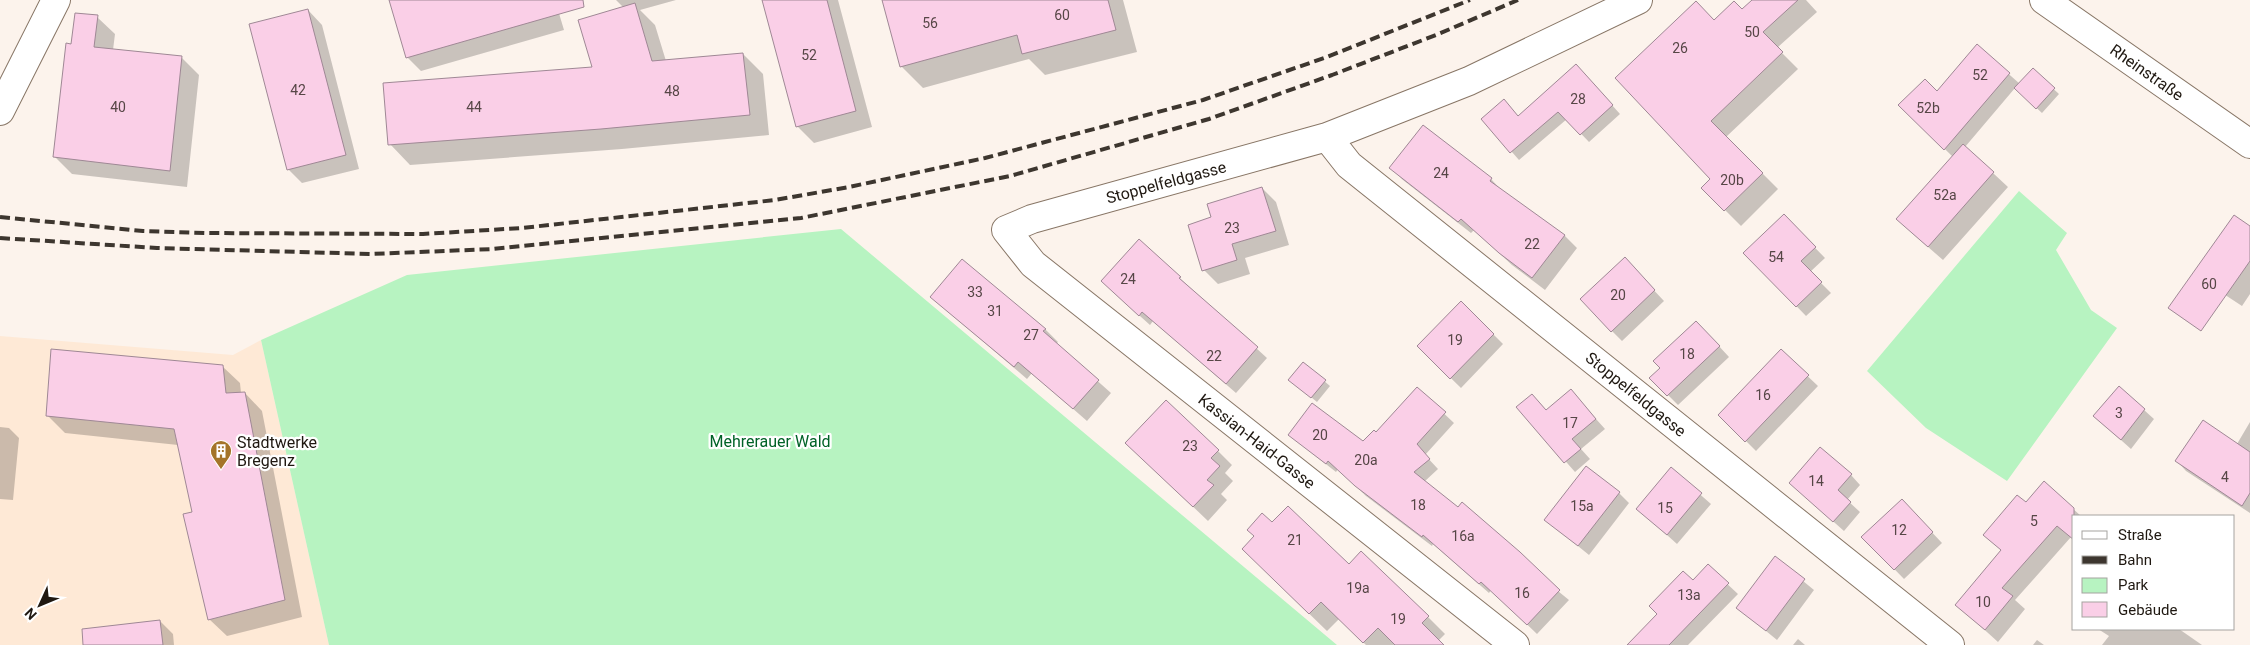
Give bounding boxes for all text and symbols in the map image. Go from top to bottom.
house number: 60 [1054,7,1070,23]
house number: 56 [922,15,938,31]
house number: 50 [1744,24,1760,40]
house number: 26 [1672,40,1688,56]
street label: Rheinstraße [2106,40,2187,105]
house number: 52 [801,47,817,63]
house number: 52 [1972,67,1988,83]
house number: 42 [290,82,306,98]
house number: 48 [664,83,680,99]
house number: 28 [1570,91,1586,107]
house number: 40 [110,99,126,115]
house number: 44 [466,99,482,115]
house number: 52b [1916,100,1940,116]
street label: Stoppelfeldgasse [1104,157,1228,208]
house number: 24 [1433,165,1449,181]
house number: 20b [1720,172,1744,188]
house number: 52a [1933,187,1957,203]
house number: 23 [1224,220,1240,236]
house number: 22 [1524,236,1540,252]
house number: 54 [1768,249,1784,265]
house number: 24 [1120,271,1136,287]
house number: 60 [2201,276,2217,292]
house number: 33 [967,284,983,300]
house number: 20 [1610,287,1626,303]
house number: 31 [987,303,1003,319]
house number: 27 [1023,327,1039,343]
house number: 19 [1447,332,1463,348]
house number: 18 [1679,346,1695,362]
house number: 22 [1206,348,1222,364]
street label: Stoppelfeldgasse [1582,348,1690,441]
house number: 16 [1755,387,1771,403]
street label: Kassian-Haid-Gasse [1194,390,1319,493]
house number: 3 [2115,405,2123,421]
house number: 17 [1562,415,1578,431]
house number: 20 [1312,427,1328,443]
park label: Mehrerauer Wald [709,432,831,451]
place label: Stadtwerke Bregenz [237,433,317,470]
house number: 23 [1182,438,1198,454]
building icon: Stadtwerke Bregenz [209,439,233,470]
house number: 20a [1354,452,1378,468]
house number: 4 [2221,469,2229,485]
house number: 14 [1808,473,1824,489]
house number: 18 [1410,497,1426,513]
house number: 15a [1570,498,1594,514]
house number: 15 [1657,500,1673,516]
house number: 5 [2030,513,2038,529]
legend [2072,515,2235,630]
house number: 12 [1891,522,1907,538]
text: Straße [2118,526,2162,544]
house number: 16a [1451,528,1475,544]
house number: 21 [1287,532,1303,548]
text: Bahn [2118,551,2152,569]
text: Park [2118,576,2149,594]
north arrow [15,580,65,630]
house number: 19a [1346,580,1370,596]
house number: 16 [1514,585,1530,601]
house number: 13a [1677,587,1701,603]
house number: 10 [1975,594,1991,610]
text: Gebäude [2118,601,2177,619]
text: N [21,605,40,623]
house number: 19 [1390,611,1406,627]

